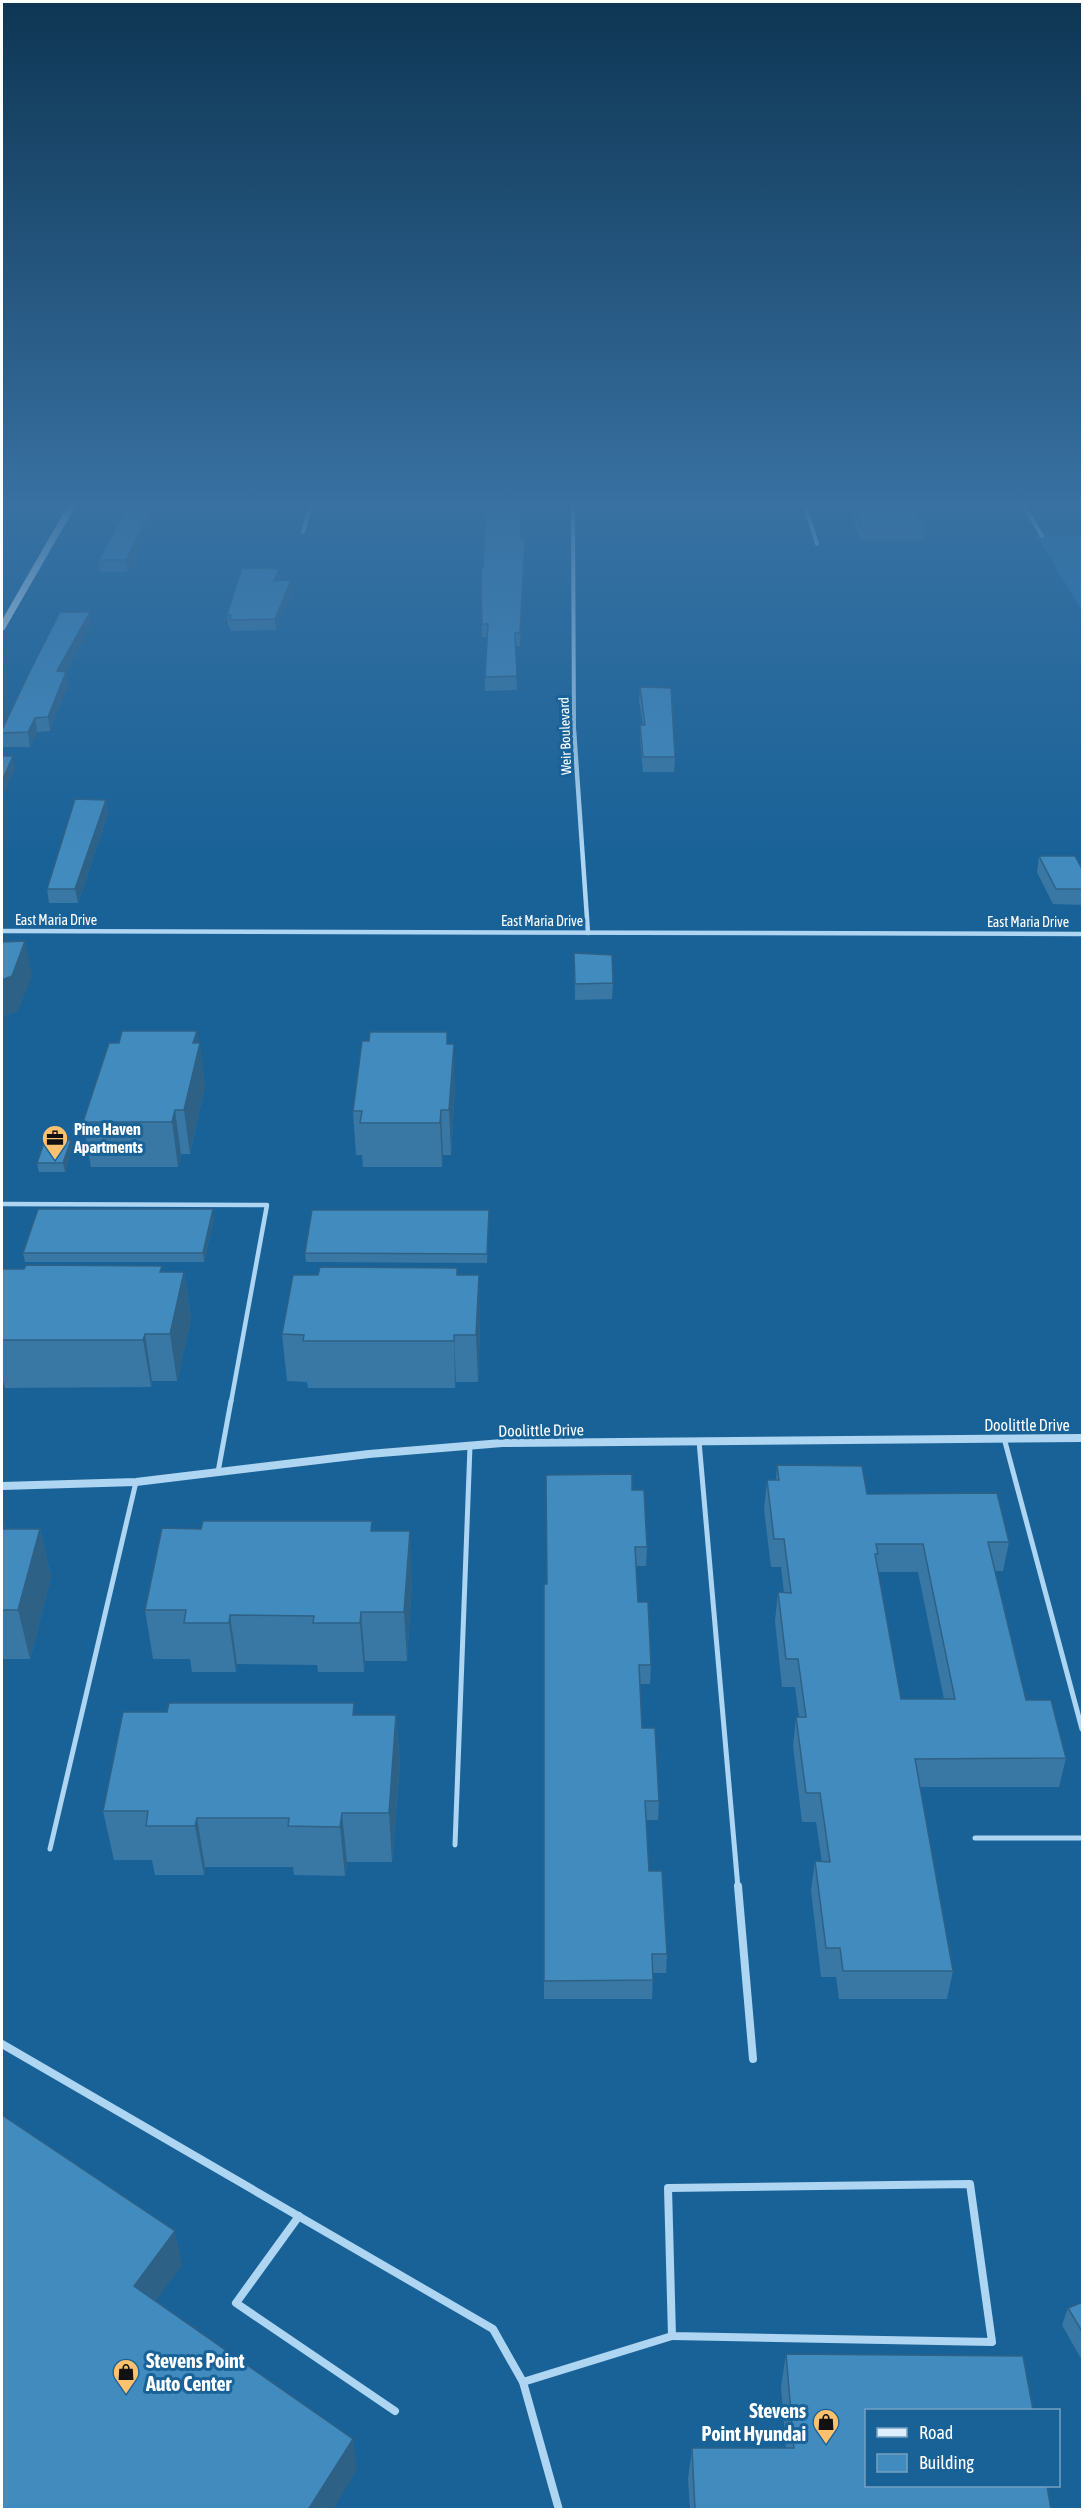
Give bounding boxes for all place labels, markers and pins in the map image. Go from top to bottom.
place label: Pine Haven Apartments [73,1120,143,1156]
office icon: Pine Haven Apartments [40,1123,70,1161]
place label: Stevens Point Auto Center [145,2349,245,2395]
shop icon: Stevens Point Auto Center [111,2357,141,2395]
place label: Stevens Point Hyundai [702,2399,806,2445]
shop icon: Stevens Point Hyundai [811,2407,841,2445]

